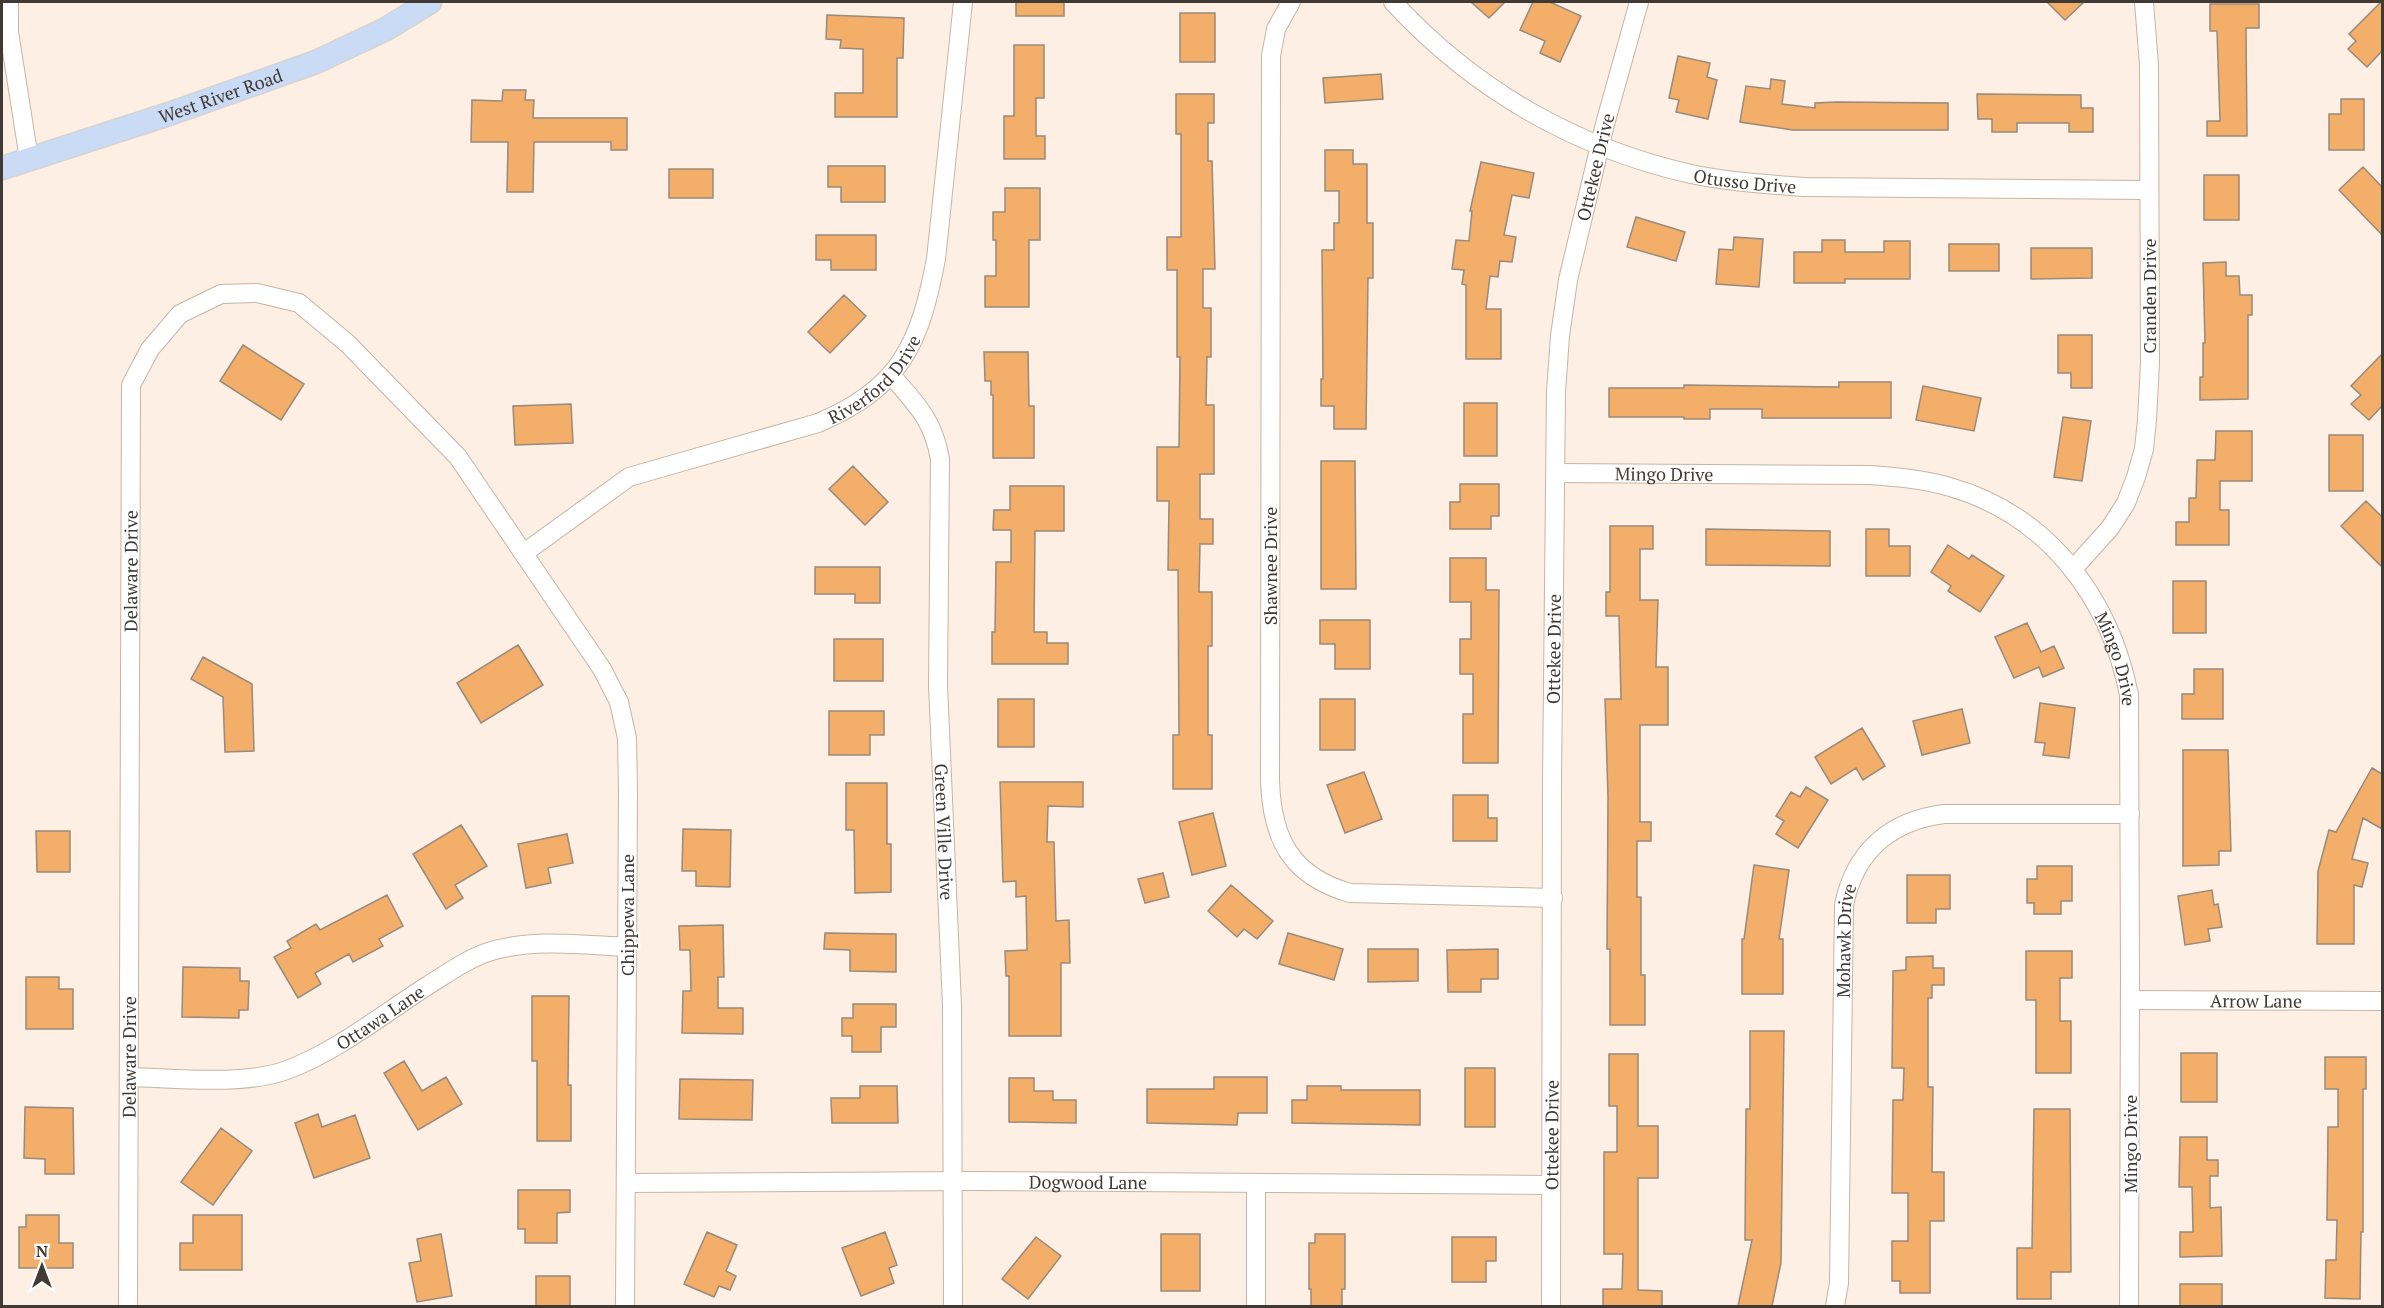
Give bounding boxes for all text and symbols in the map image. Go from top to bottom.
street label: West River Road [155,63,286,129]
street label: Ottekee Drive [1570,110,1620,223]
street label: Otusso Drive [1692,163,1797,198]
street label: Cranden Drive [2137,238,2161,354]
street label: Riverford Drive [824,331,926,429]
street label: Mingo Drive [1615,461,1713,486]
street label: Shawnee Drive [1258,507,1282,625]
street label: Delaware Drive [118,510,143,632]
street label: Ottekee Drive [1541,594,1566,704]
street label: Mingo Drive [2090,607,2141,706]
street label: Green Ville Drive [929,763,959,901]
street label: Chippewa Lane [615,854,639,976]
street label: Mohawk Drive [1831,880,1861,998]
street label: Ottawa Lane [331,979,429,1055]
street label: Arrow Lane [2210,988,2302,1013]
street label: Delaware Drive [117,996,141,1118]
street label: Ottekee Drive [1539,1080,1563,1190]
street label: Mingo Drive [2118,1095,2142,1193]
street label: Dogwood Lane [1029,1169,1147,1194]
north arrow [12,1236,72,1296]
text: N [36,1240,48,1262]

